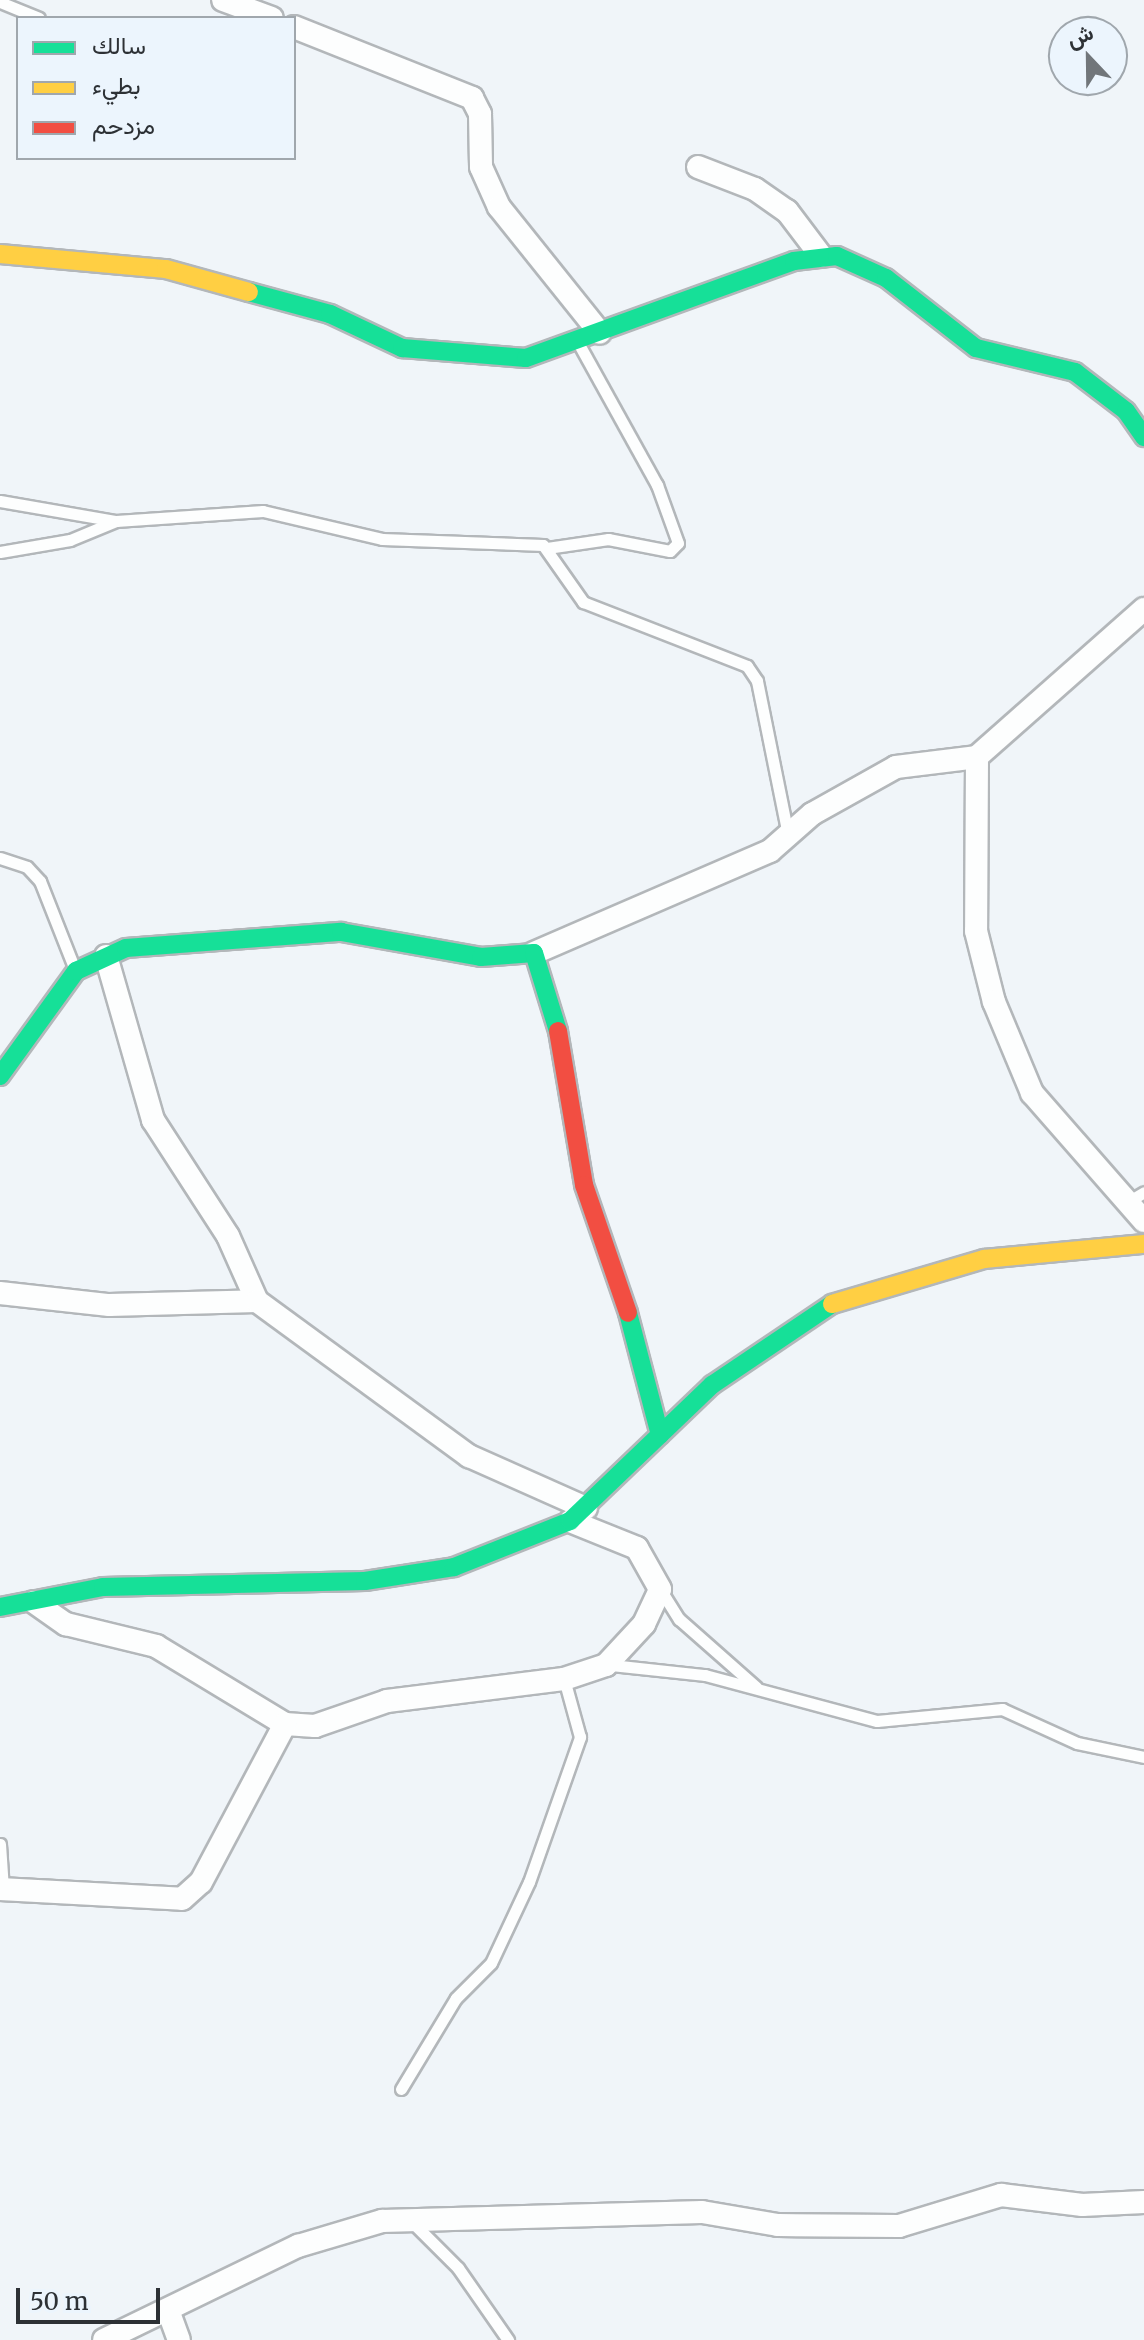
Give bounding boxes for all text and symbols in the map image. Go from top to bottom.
legend [16,16,296,160]
north arrow [1048,16,1128,96]
text: ش [1062,18,1097,54]
text: سالك [92,30,146,61]
text: بطيء [92,70,141,101]
text: مزدحم [92,110,155,141]
scale bar [20,2272,164,2322]
text: 50 m [30,2286,89,2317]

